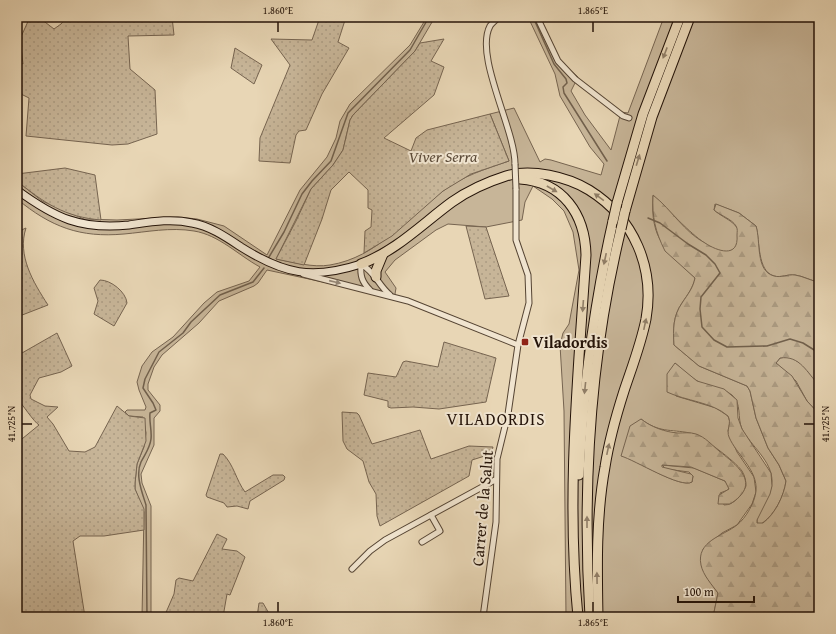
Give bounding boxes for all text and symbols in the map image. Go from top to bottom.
text: 1.860°E [263,3,293,18]
text: 1.865°E [578,3,608,18]
one-way arrow [662,48,668,60]
park label: Viver Serra [409,144,478,168]
one-way arrow [636,153,642,165]
one-way arrow [546,185,558,192]
one-way arrow [593,192,604,201]
one-way arrow [601,253,607,265]
one-way arrow [328,280,341,286]
one-way arrow [579,300,586,312]
one-way arrow [642,318,648,330]
place label: Viladordis [533,330,608,354]
marker: Viladordis [520,337,530,347]
one-way arrow [582,382,588,394]
text: 41.725°N [4,405,19,442]
text: 41.725°N [818,405,833,442]
district label: VILADORDIS [446,406,546,431]
one-way arrow [606,443,612,455]
street label: Carrer de la Salut [465,449,499,567]
one-way arrow [584,515,590,528]
one-way arrow [594,571,600,584]
scale bar [678,578,754,604]
text: 100 m [684,583,714,600]
text: 1.860°E [263,615,293,630]
text: 1.865°E [578,615,608,630]

